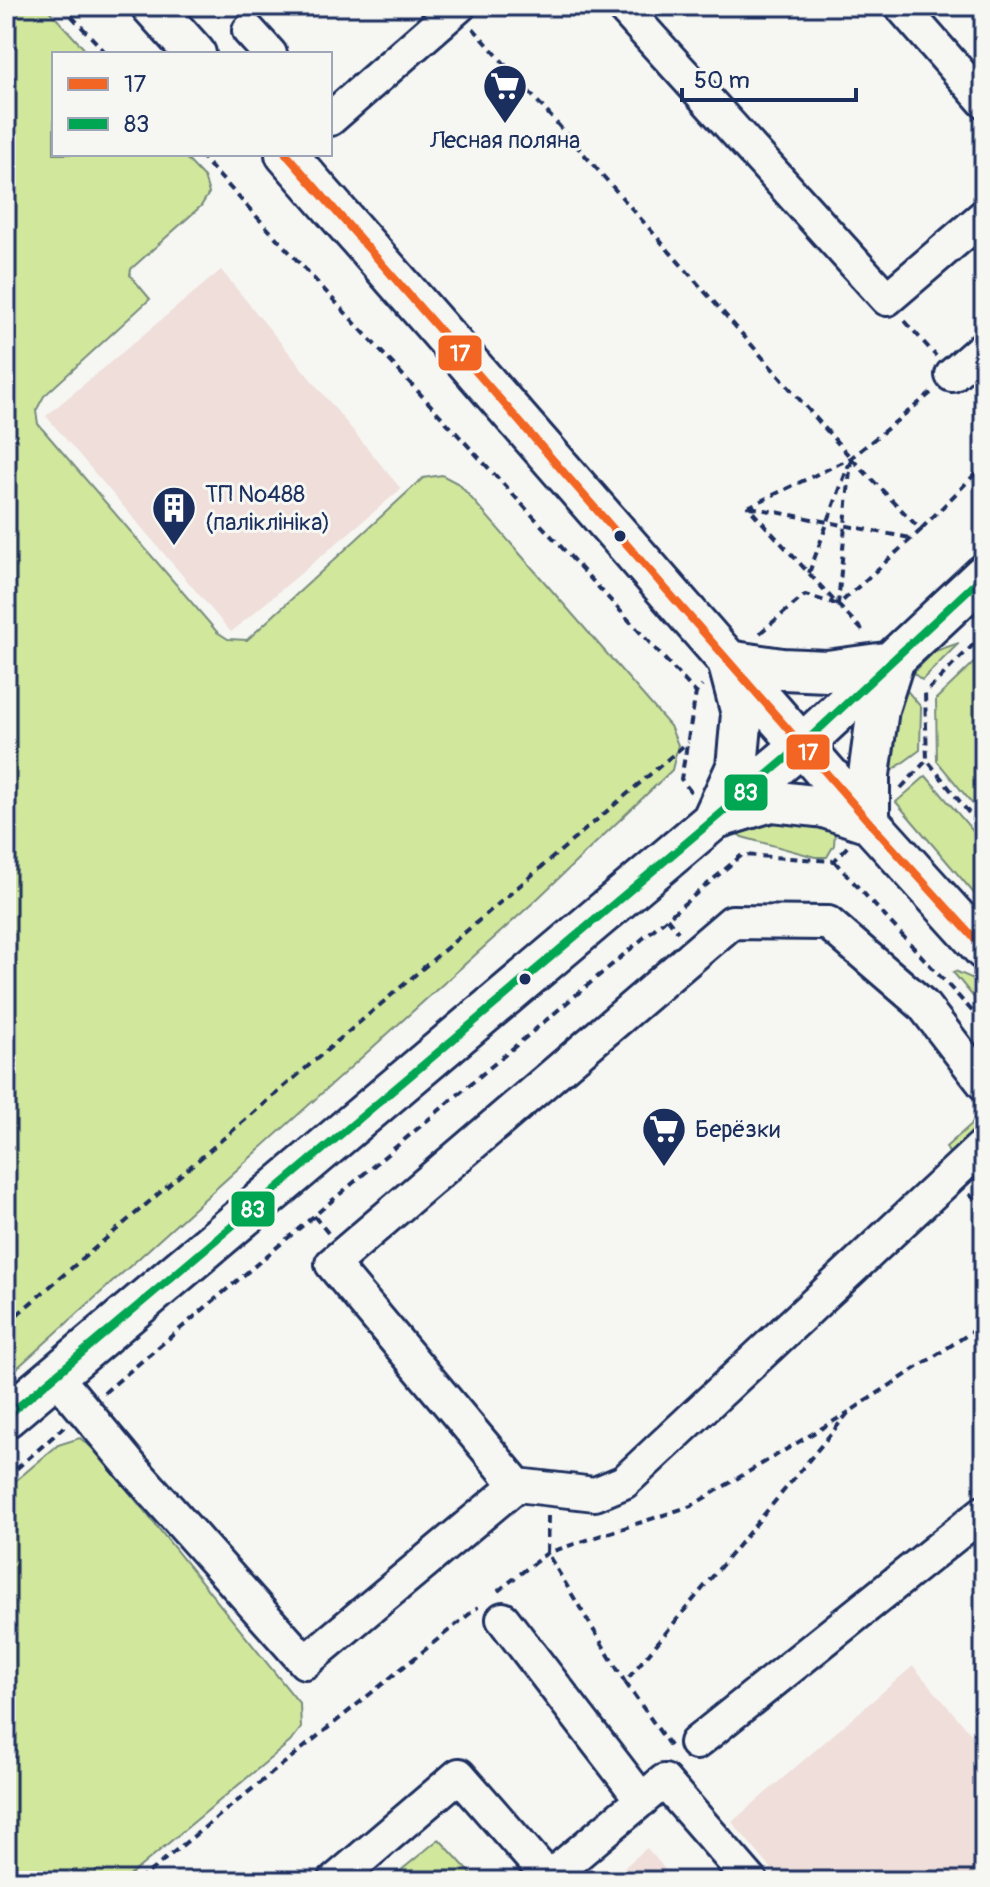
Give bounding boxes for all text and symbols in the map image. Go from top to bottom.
legend [52,52,332,156]
scale bar [682,52,856,102]
supermarket icon: Лесная поляна [481,62,529,125]
text: 50 m [694,66,750,95]
text: 17 [124,70,146,99]
text: 83 [124,110,150,139]
place label: Лесная поляна [429,126,580,155]
line badge: 17 [437,334,483,372]
text: 17 [450,340,470,368]
place label: ТП №488 (паліклініка) [205,480,330,537]
building icon: ТП №488 (паліклініка) [150,484,198,547]
unlabelled marker [612,528,628,544]
line badge: 17 [785,733,831,771]
text: 17 [798,739,818,767]
line badge: 83 [723,773,769,812]
text: 83 [734,779,758,807]
unlabelled marker [517,971,533,987]
supermarket icon: Берёзки [640,1105,688,1168]
place label: Берёзки [695,1115,780,1144]
line badge: 83 [230,1190,276,1228]
text: 83 [241,1196,265,1224]

